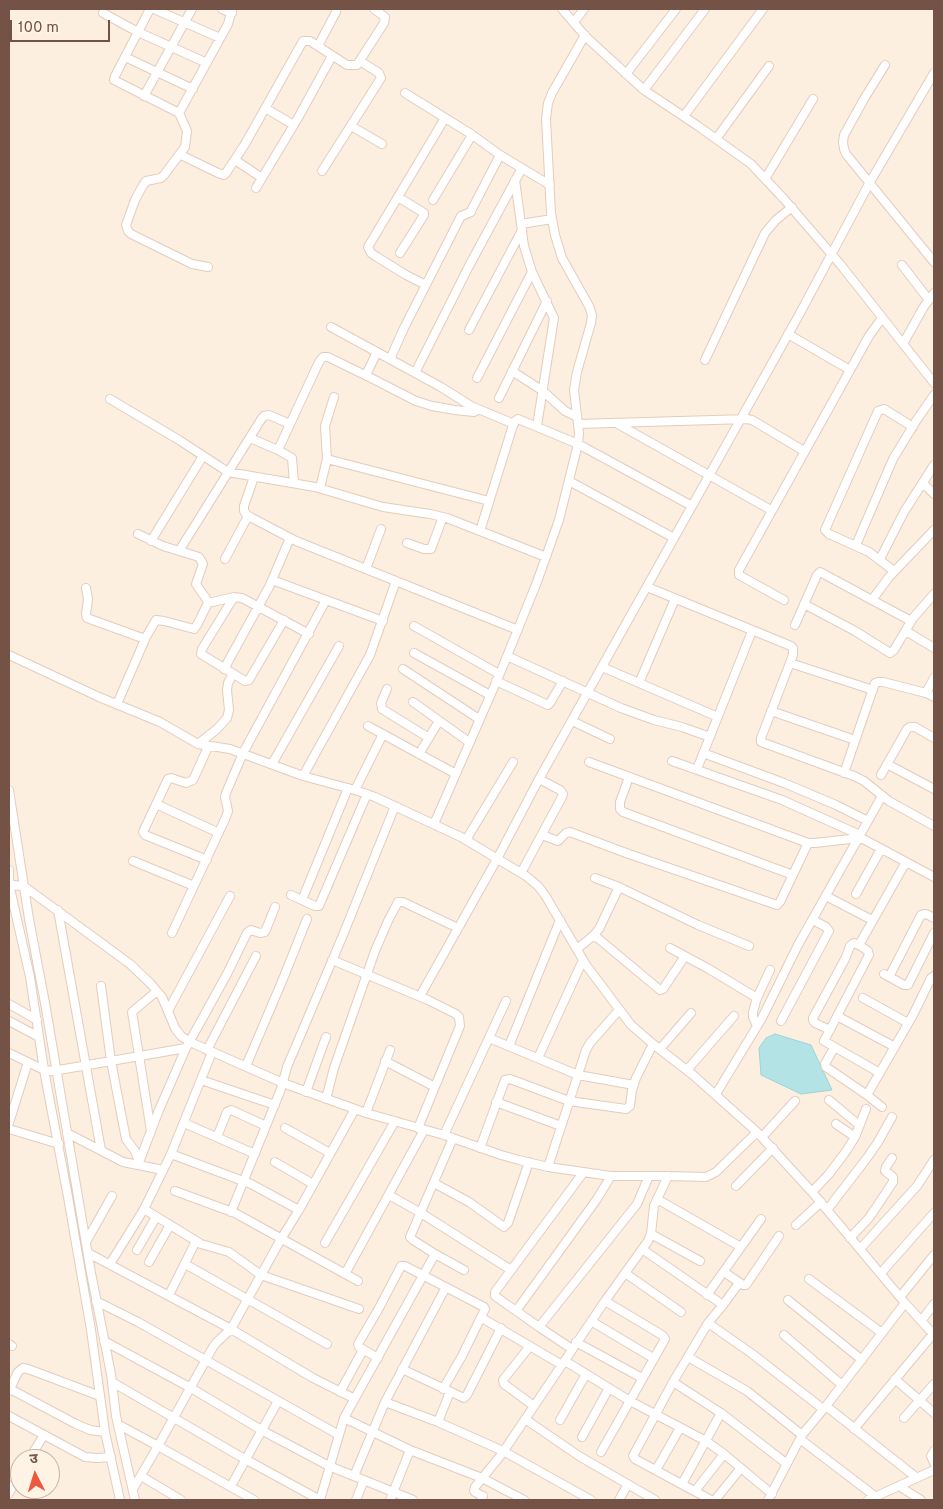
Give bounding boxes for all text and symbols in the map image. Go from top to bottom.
scale bar [12,10,112,42]
text: 100 m [18,19,59,38]
north arrow [10,1449,60,1499]
text: उ [29,1451,39,1468]

